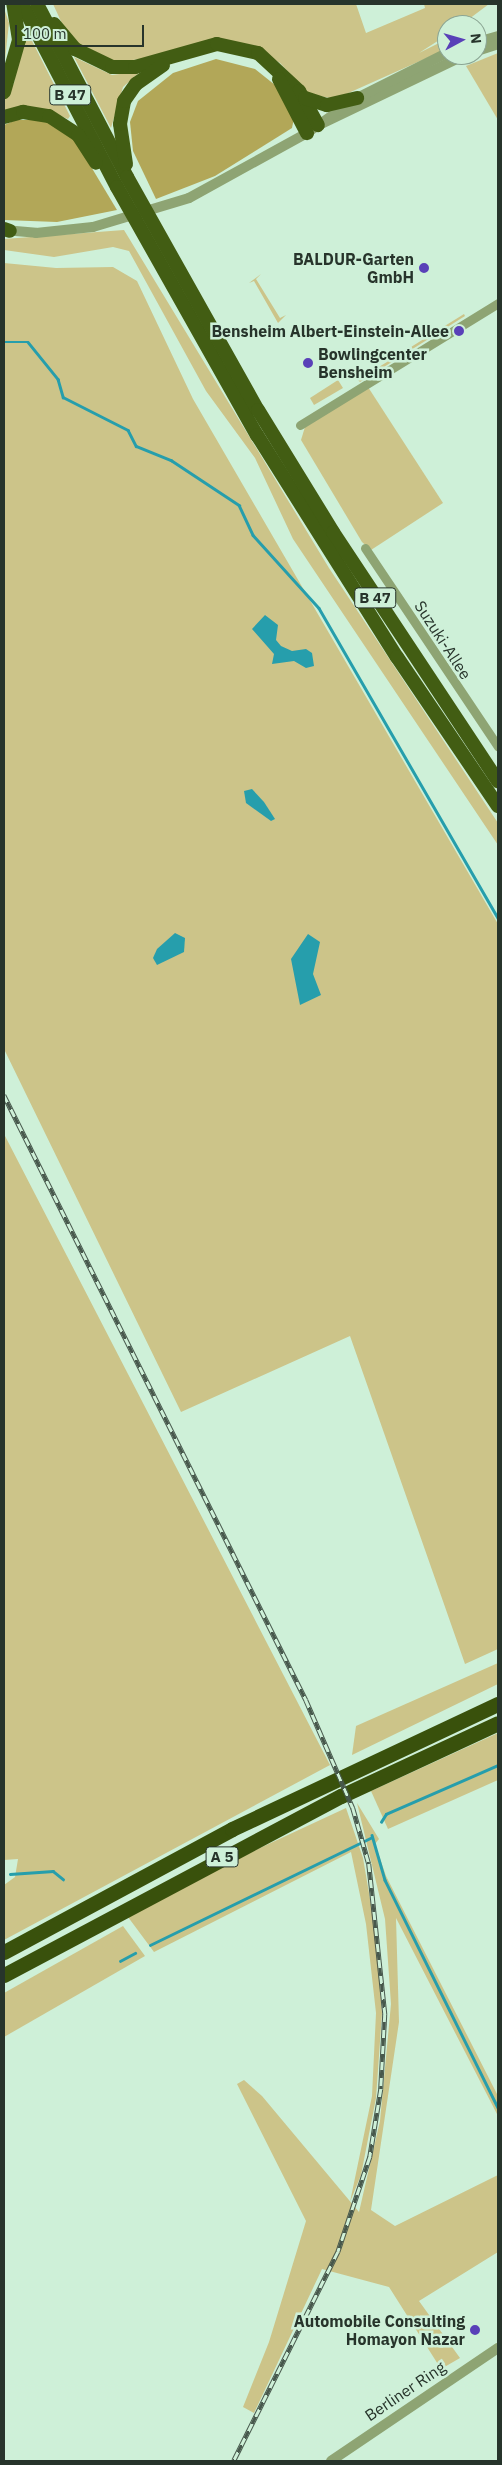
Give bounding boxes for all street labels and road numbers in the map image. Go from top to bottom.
road number: B 47 [49,82,91,108]
road number: B 47 [354,586,396,610]
street label: Suzuki-Allee [410,597,476,683]
road number: A 5 [204,1844,240,1870]
street label: Berliner Ring [361,2357,449,2425]

